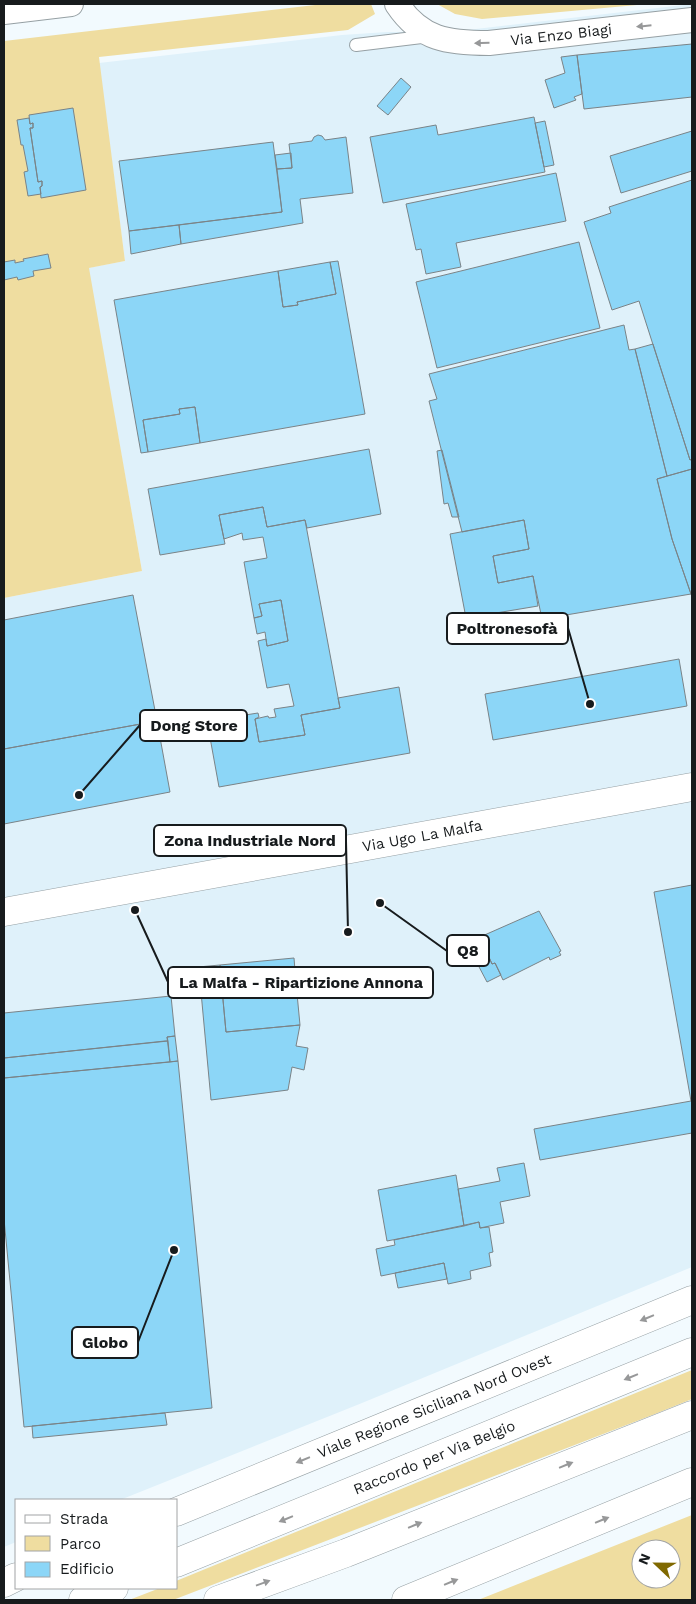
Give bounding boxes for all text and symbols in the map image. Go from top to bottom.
street label: Via Enzo Biagi [509,20,613,50]
one-way arrow [635,22,651,30]
one-way arrow [474,39,490,47]
callout: Poltronesofà [447,613,568,644]
text: Poltronesofà [456,619,558,638]
callout: Dong Store [140,710,247,741]
text: Dong Store [150,716,238,735]
street label: Via Ugo La Malfa [361,816,484,856]
callout: Zona Industriale Nord [154,825,346,856]
text: Zona Industriale Nord [164,831,336,850]
callout: Q8 [447,935,489,966]
text: Q8 [457,941,479,960]
callout: La Malfa - Ripartizione Annona [168,967,433,998]
text: La Malfa - Ripartizione Annona [179,973,424,992]
one-way arrow [639,1314,654,1322]
callout: Globo [72,1327,138,1358]
text: Globo [82,1333,128,1352]
street label: Viale Regione Siciliana Nord Ovest [315,1350,554,1462]
one-way arrow [624,1374,638,1382]
street label: Raccordo per Via Belgio [351,1416,518,1499]
one-way arrow [296,1456,310,1464]
one-way arrow [559,1461,574,1469]
legend [15,1499,178,1589]
text: Strada [60,1510,109,1528]
one-way arrow [279,1515,293,1523]
one-way arrow [594,1515,609,1523]
one-way arrow [408,1521,422,1529]
text: Parco [60,1535,101,1553]
north arrow [631,1539,681,1589]
text: N [635,1551,653,1567]
text: Edificio [60,1560,114,1578]
one-way arrow [444,1577,458,1585]
one-way arrow [256,1579,271,1586]

